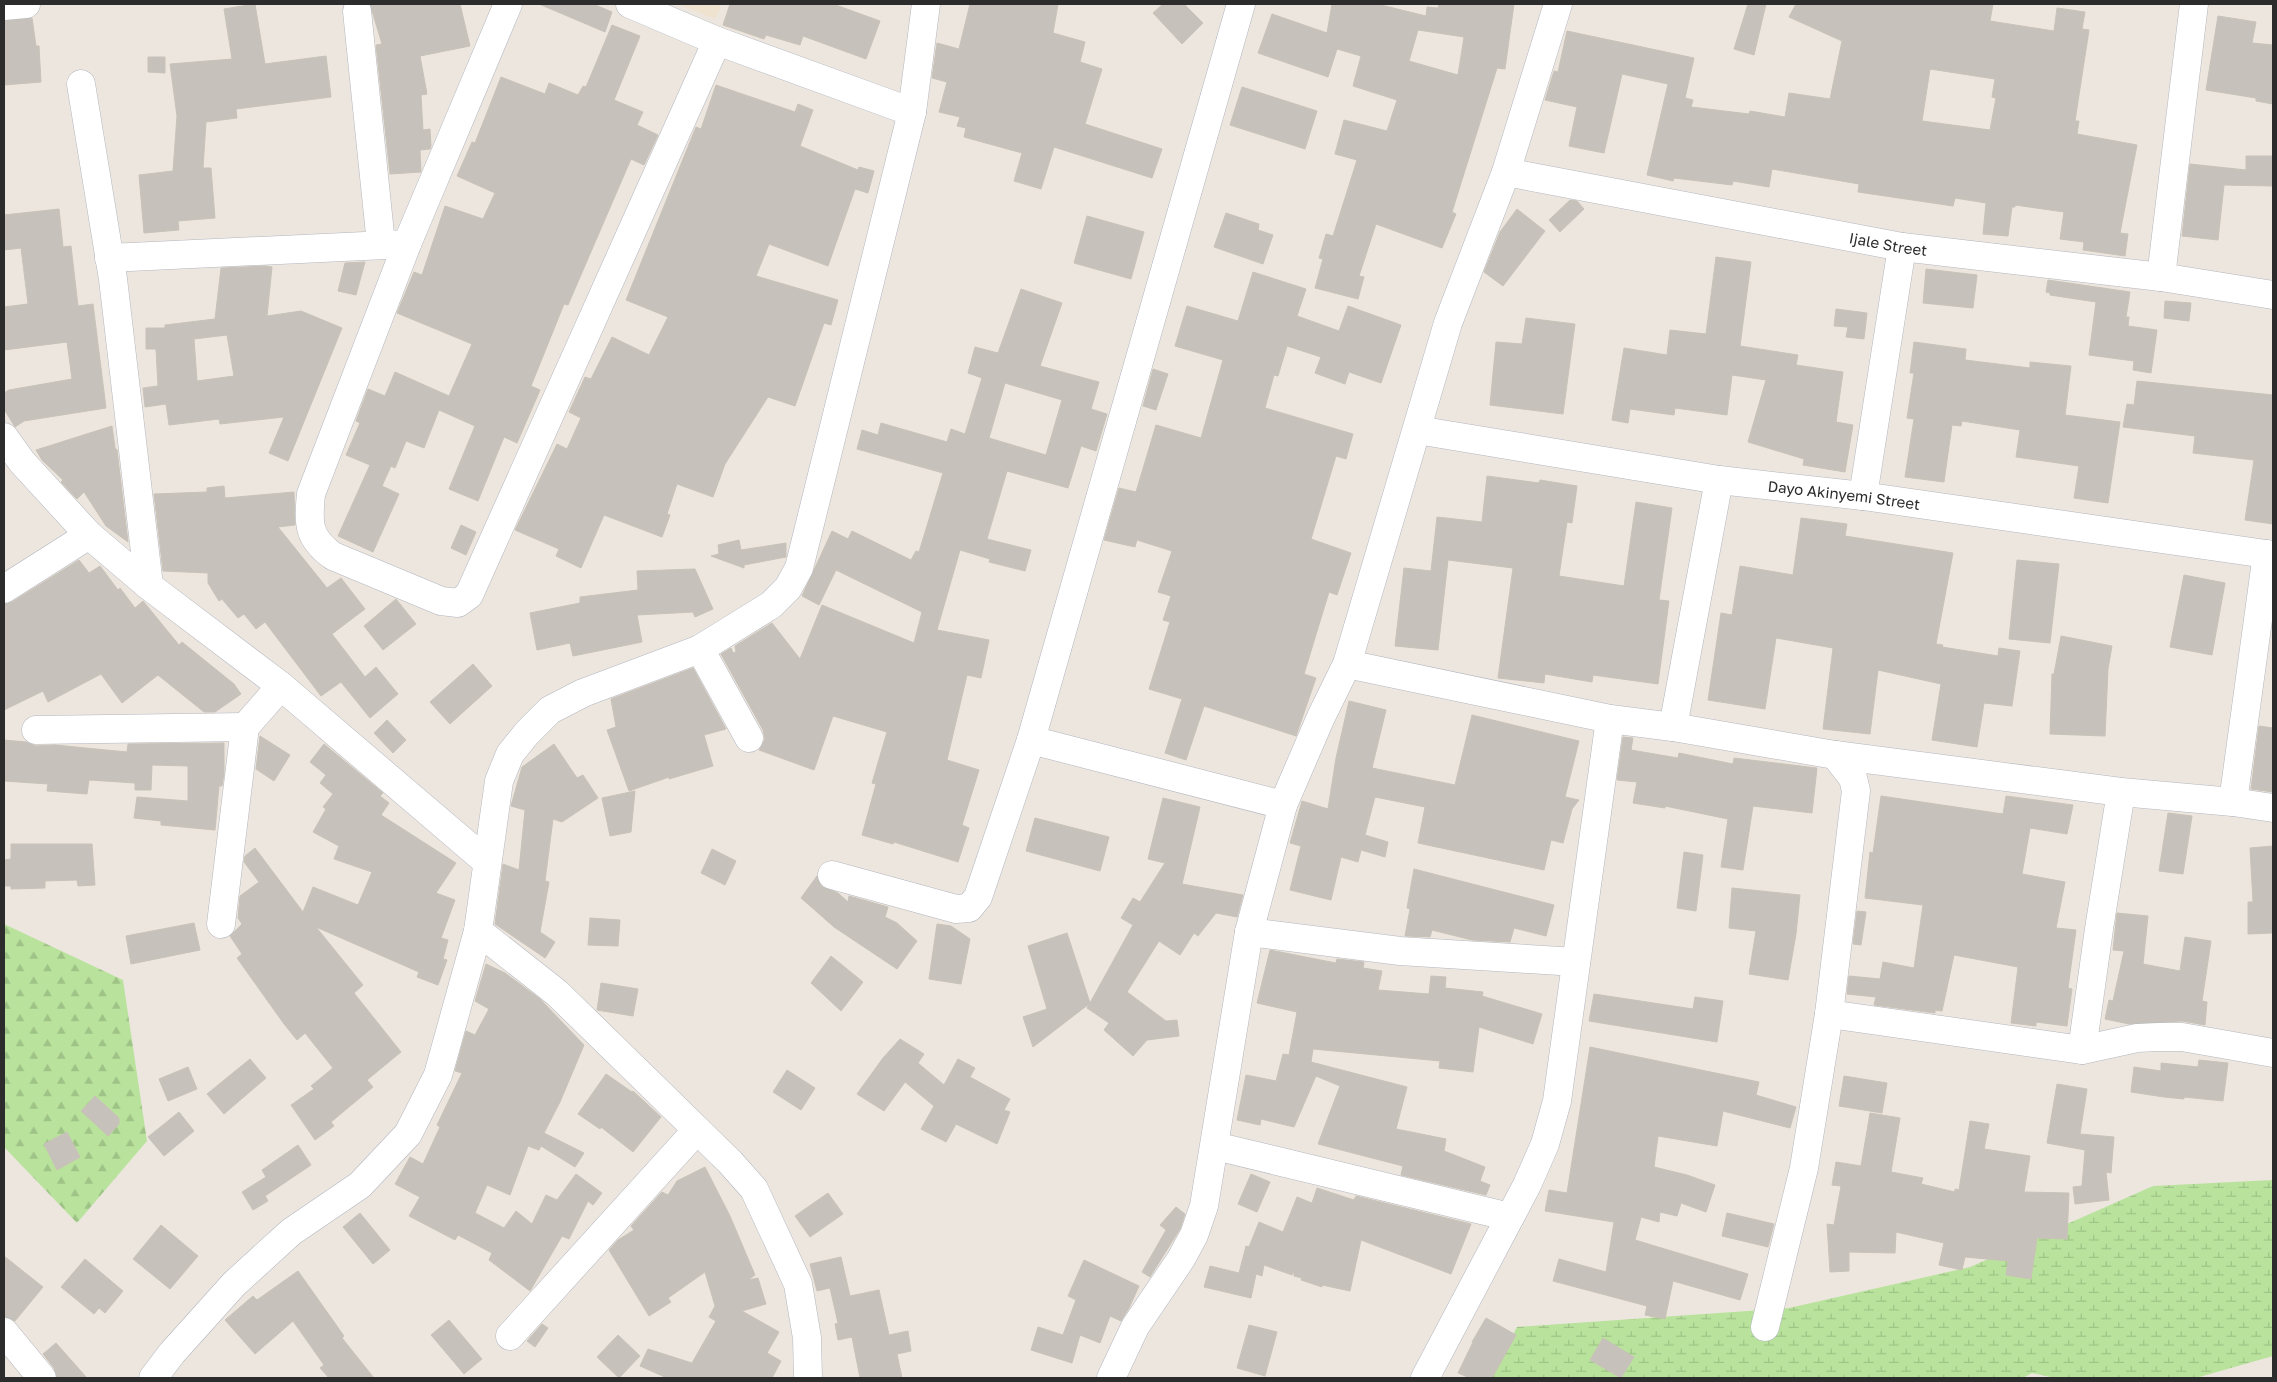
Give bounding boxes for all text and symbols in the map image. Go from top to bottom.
street label: Ijale Street [1848,228,1928,259]
street label: Dayo Akinyemi Street [1767,476,1921,513]

